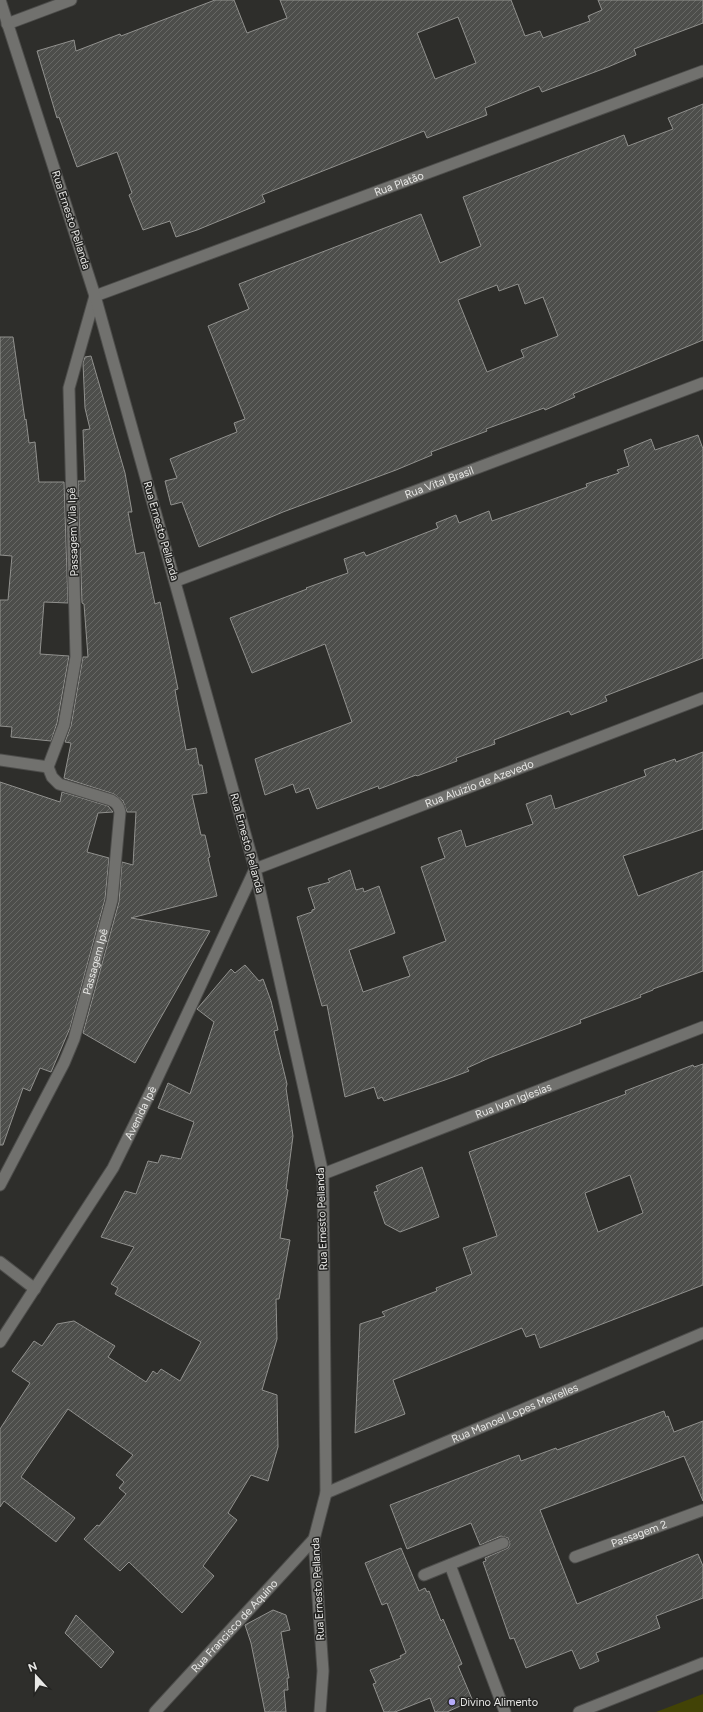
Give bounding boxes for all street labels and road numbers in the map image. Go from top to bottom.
street label: Rua Platão [372,168,425,199]
street label: Rua Ernesto Pellanda [49,169,93,271]
street label: Rua Vital Brasil [403,463,475,501]
street label: Rua Ernesto Pellanda [141,480,181,582]
street label: Passagem Vila Ipê [65,487,81,577]
street label: Rua Aluizio de Azevedo [423,757,535,810]
street label: Rua Ernesto Pellanda [227,792,267,894]
street label: Passagem Ipê [80,927,110,996]
street label: Rua Ivan Iglesias [473,1080,553,1121]
street label: Avenida Ipê [122,1084,159,1142]
street label: Rua Ernesto Pellanda [314,1167,330,1271]
street label: Rua Manoel Lopes Meirelles [450,1380,580,1445]
street label: Passagem 2 [609,1517,669,1550]
street label: Rua Ernesto Pellanda [309,1537,327,1641]
street label: Rua Francisco de Aquino [188,1577,280,1675]

